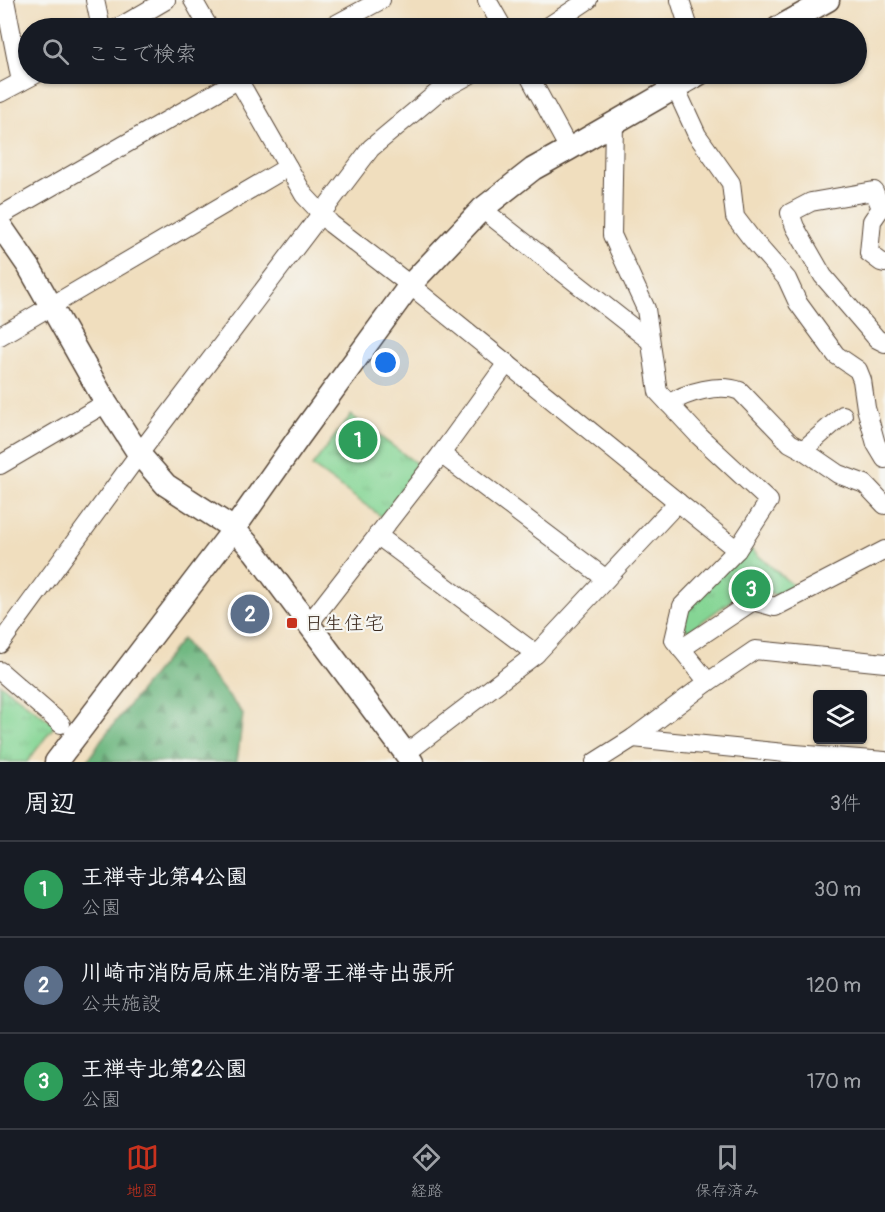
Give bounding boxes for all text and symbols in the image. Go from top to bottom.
search box [18,18,867,84]
icon: search [39,35,72,68]
text: ここで検索 [87,40,197,68]
your location [371,348,400,377]
pin: 1 [338,418,378,462]
pin: 3 [732,566,771,612]
pin: 2 [230,592,270,636]
place label: 日生住宅 [304,611,384,636]
marker: 日生住宅 [285,616,299,630]
map controls [813,690,867,744]
button: layers [813,690,867,744]
text: 周辺 [24,788,76,820]
text: 3件 [830,791,861,816]
text: 王禅寺北第4公園 [81,863,248,891]
text: 1 [40,877,47,902]
text: 30 m [814,877,861,902]
text: 公園 [81,895,121,920]
text: 川崎市消防局麻生消防署王禅寺出張所 [81,959,455,987]
text: 2 [38,973,49,998]
text: 120 m [806,973,861,998]
text: 公共施設 [81,991,161,1016]
text: 王禅寺北第2公園 [81,1055,247,1083]
text: 3 [38,1069,49,1094]
text: 170 m [807,1069,861,1094]
text: 公園 [81,1087,121,1112]
tab: 地図 [126,1141,159,1201]
tab: 経路 [410,1141,443,1201]
tab: 保存済み [695,1141,759,1201]

